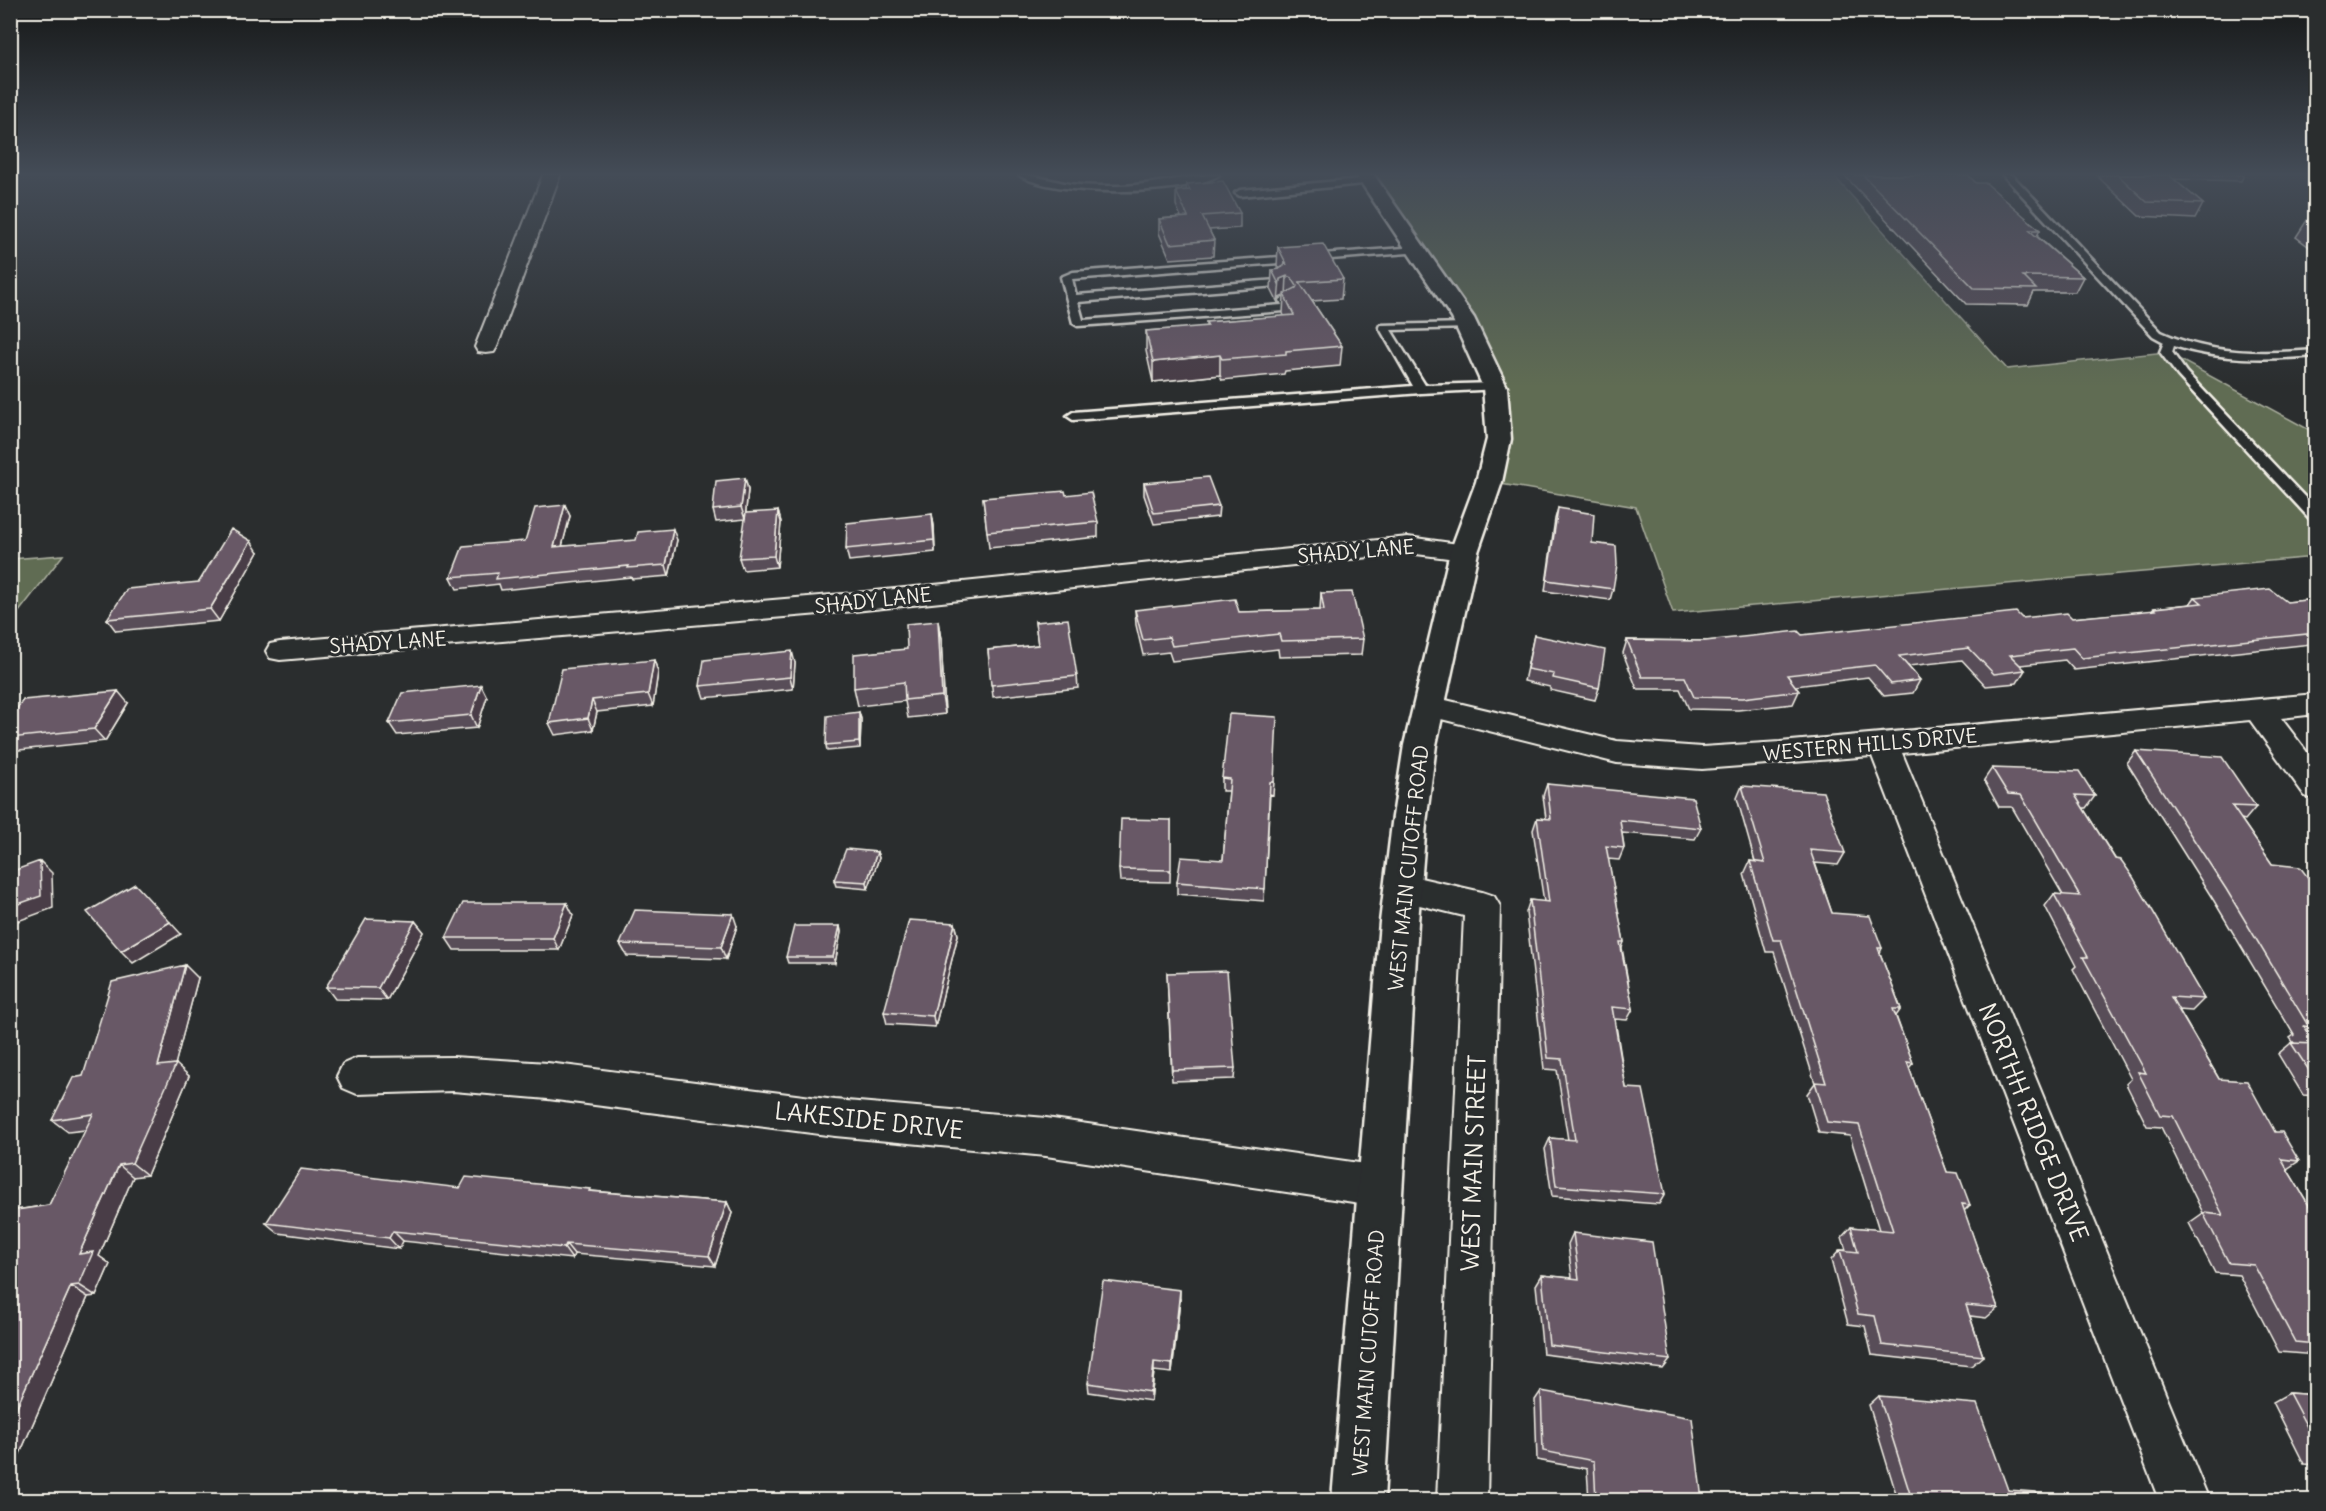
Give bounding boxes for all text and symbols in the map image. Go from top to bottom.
street label: SHADY LANE [1297,533,1415,569]
street label: SHADY LANE [813,581,933,619]
street label: SHADY LANE [329,625,447,659]
street label: WESTERN HILLS DRIVE [1762,722,1978,766]
street label: WEST MAIN CUTOFF ROAD [1383,744,1433,992]
street label: NORTHH RIDGE DRIVE [1972,998,2096,1246]
street label: WEST MAIN STREET [1454,1054,1492,1272]
street label: LAKESIDE DRIVE [773,1095,965,1145]
street label: WEST MAIN CUTOFF ROAD [1347,1229,1389,1477]

